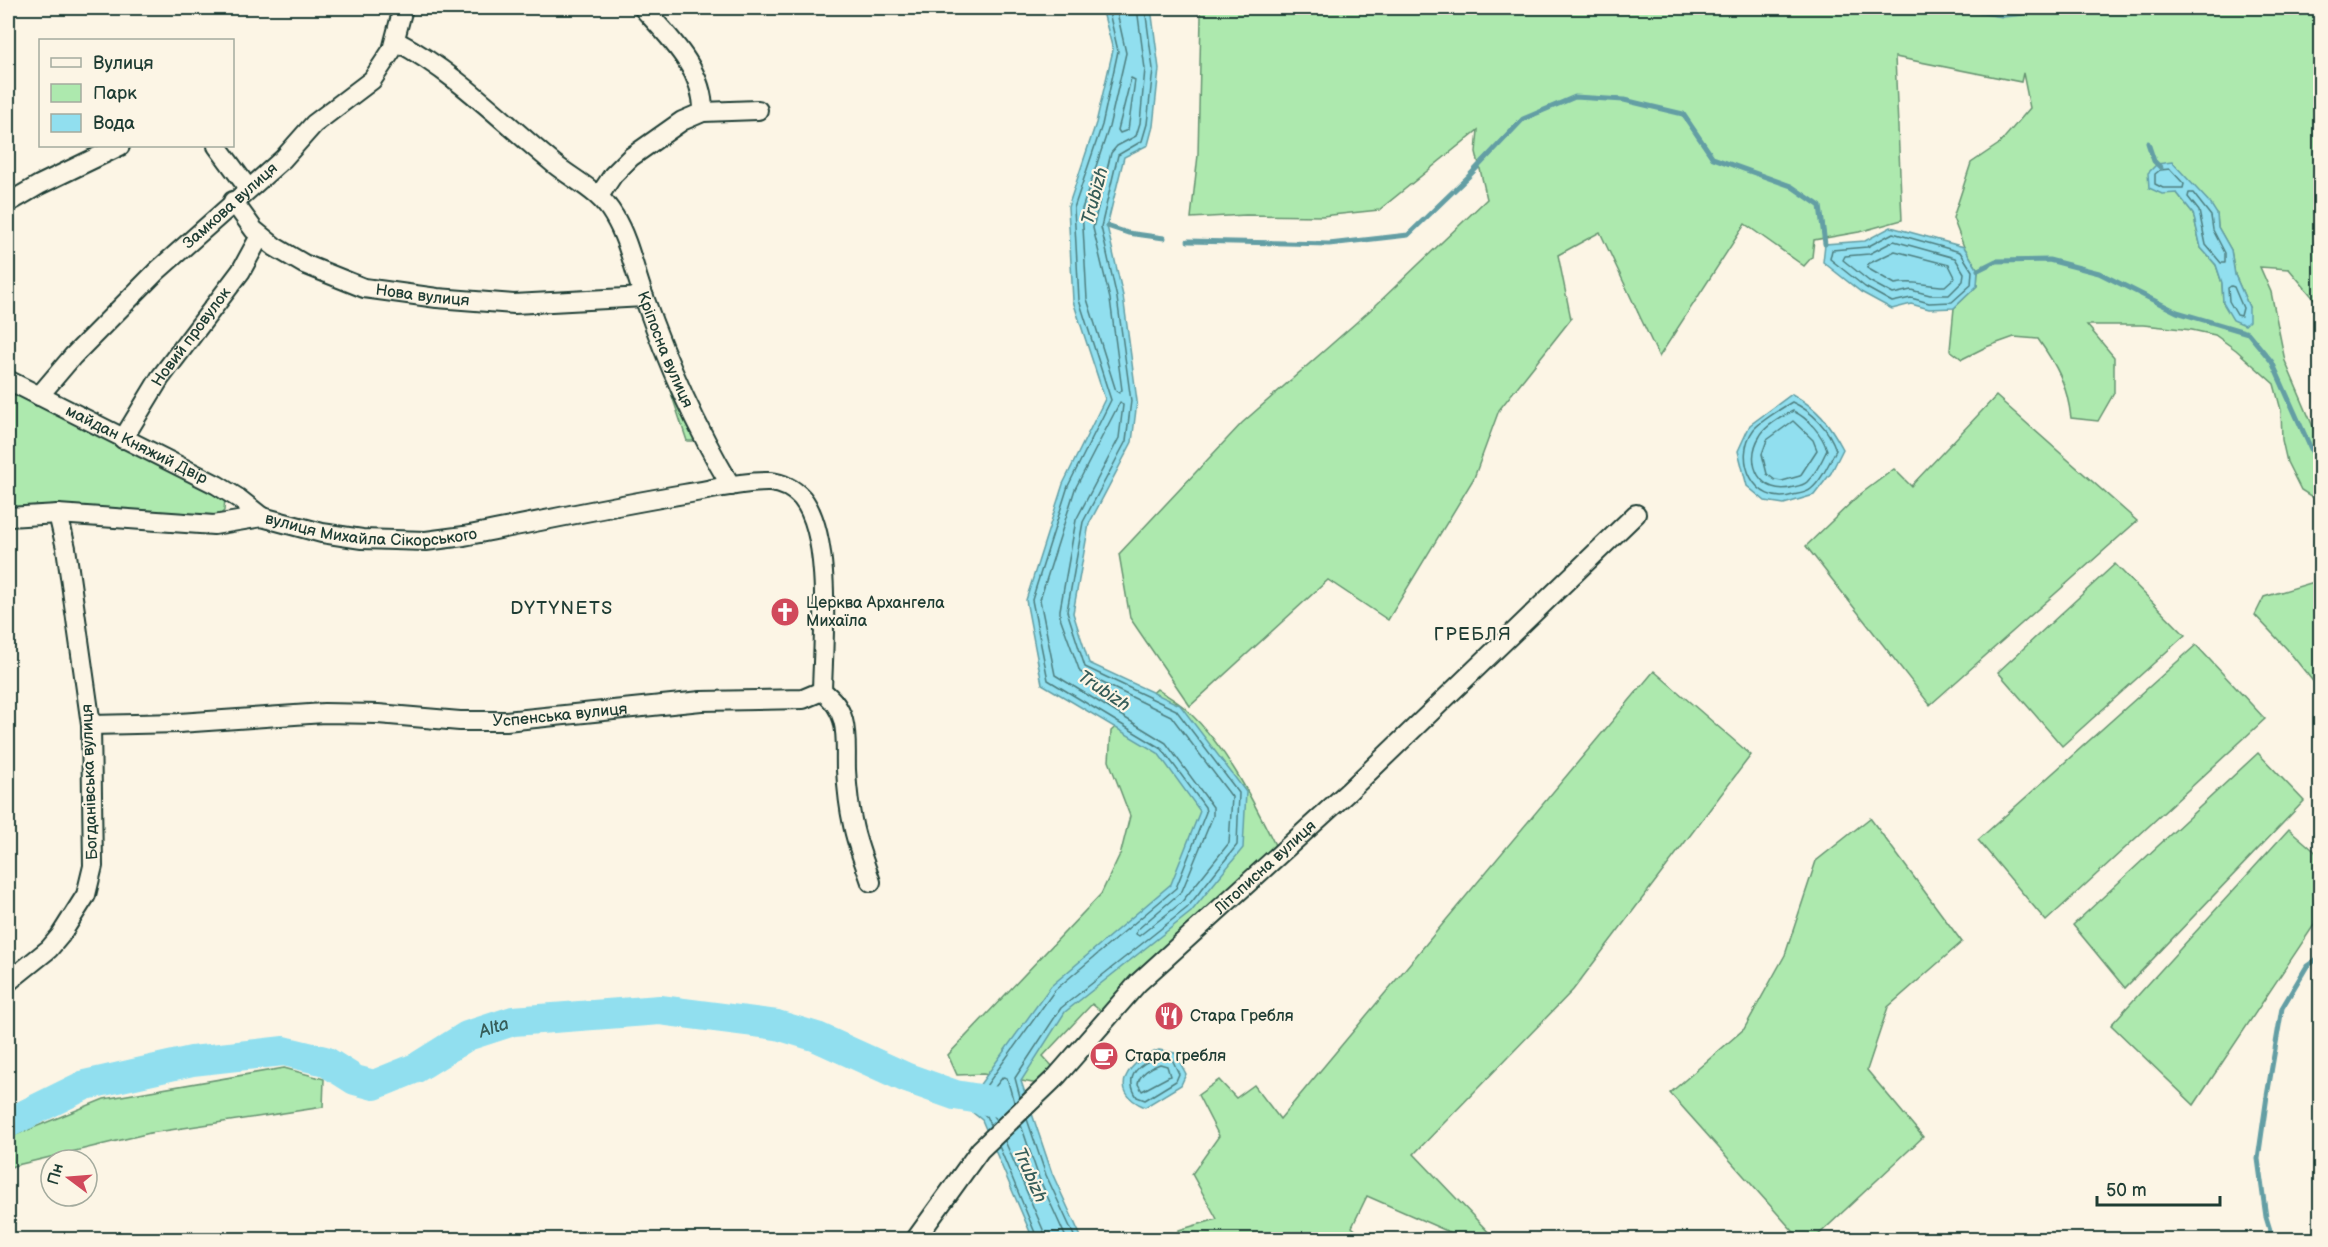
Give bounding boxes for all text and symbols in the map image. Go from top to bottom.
legend [39,39,234,147]
text: Вулиця [93,53,154,74]
text: Парк [93,83,137,104]
text: Вода [93,113,135,134]
street label: Замкова вулиця [179,159,282,253]
water label: Trubizh [1077,165,1113,227]
street label: Нова вулиця [374,280,470,310]
street label: Новий провулок [148,283,235,390]
street label: Кріпосна вулиця [633,289,698,411]
street label: майдан Княжий Двір [63,401,211,488]
street label: вулиця Михайла Сікорського [263,509,479,551]
place label: Церква Архангела Михаїла [806,594,945,631]
church icon: Церква Архангела Михаїла [769,596,801,628]
district label: DYTYNETS [510,598,614,619]
district label: ГРЕБЛЯ [1434,624,1512,645]
water label: Trubizh [1074,666,1134,716]
street label: Успенська вулиця [493,699,629,731]
street label: Богданівська вулиця [78,704,102,860]
street label: Літописна вулиця [1210,816,1320,919]
restaurant icon: Стара Гребля [1153,1000,1185,1032]
place label: Стара Гребля [1190,1007,1294,1026]
water label: Alta [475,1013,511,1042]
cafe icon: Стара гребля [1088,1040,1120,1072]
place label: Стара гребля [1125,1047,1226,1066]
water label: Trubizh [1009,1144,1052,1206]
north arrow [39,1148,99,1208]
text: Пн [44,1161,68,1187]
scale bar [2097,1169,2220,1207]
text: 50 m [2106,1180,2147,1201]

